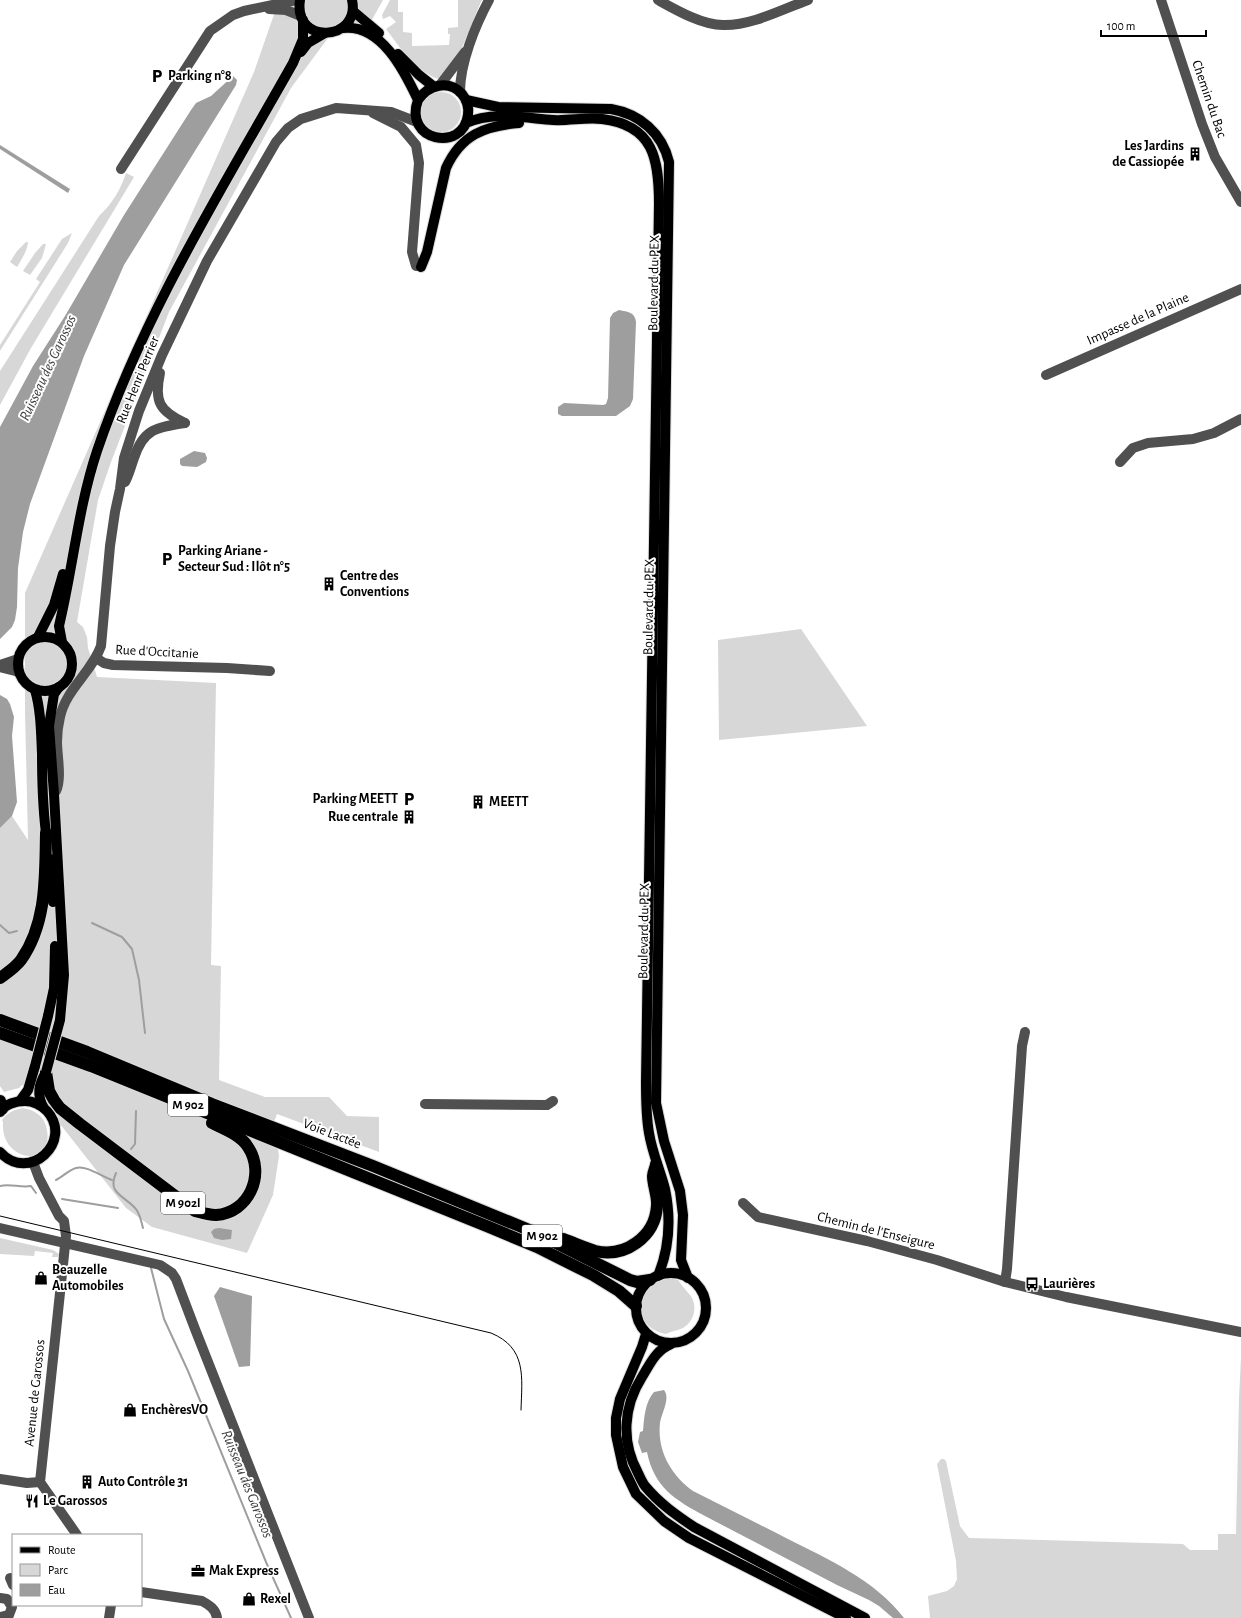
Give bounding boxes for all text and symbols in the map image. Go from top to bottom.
scale bar [1101,12,1206,38]
text: 100 m [1107,20,1135,32]
street label: Chemin du Bac [1189,58,1229,140]
parking icon: Parking n°8 [149,68,165,84]
place label: Parking n°8 [168,69,232,83]
place label: Les Jardins de Cassiopée [1112,139,1184,169]
building icon: Les Jardins de Cassiopée [1187,146,1203,162]
street label: Boulevard du PEX [646,235,662,331]
street label: Impasse de la Plaine [1085,290,1191,348]
water label: Ruisseau des Garossos [17,313,79,423]
street label: Rue Henri Perrier [114,334,162,426]
place label: Parking Ariane - Secteur Sud : Ilôt n°5 [178,544,290,574]
parking icon: Parking Ariane - Secteur Sud : Ilôt n°5 [159,551,175,567]
street label: Boulevard du PEX [641,559,657,655]
place label: Centre des Conventions [340,569,409,599]
building icon: Centre des Conventions [321,576,337,592]
street label: Rue d'Occitanie [115,643,199,661]
parking icon: Parking MEETT [401,791,417,807]
place label: Parking MEETT [313,792,398,806]
building icon: MEETT [470,794,486,810]
place label: MEETT [489,795,529,809]
building icon: Rue centrale [401,809,417,825]
place label: Rue centrale [328,810,398,824]
street label: Boulevard du PEX [636,883,652,979]
road number: M 902 [168,1094,208,1116]
street label: Voie Lactée [301,1117,363,1151]
road number: M 902l [161,1192,205,1214]
street label: Chemin de l'Enseigure [816,1210,936,1252]
road number: M 902 [522,1225,562,1247]
place label: Beauzelle Automobiles [52,1263,124,1293]
shop icon: Beauzelle Automobiles [33,1270,49,1286]
bus stop icon: Laurières [1024,1276,1040,1292]
place label: Laurières [1043,1277,1095,1291]
street label: Avenue de Garossos [22,1339,48,1447]
shop icon: EnchèresVO [122,1402,138,1418]
place label: EnchèresVO [141,1403,208,1417]
water label: Ruisseau des Garossos [219,1428,276,1540]
building icon: Auto Contrôle 31 [79,1474,95,1490]
place label: Auto Contrôle 31 [98,1475,188,1489]
restaurant icon: Le Garossos [24,1493,40,1509]
place label: Le Garossos [43,1494,107,1508]
legend [12,1534,142,1606]
text: Route [48,1544,75,1556]
office icon: Mak Express [190,1563,206,1579]
text: Parc [48,1564,68,1576]
place label: Mak Express [209,1564,279,1578]
text: Eau [48,1584,65,1596]
shop icon: Rexel [241,1591,257,1607]
place label: Rexel [260,1592,291,1606]

